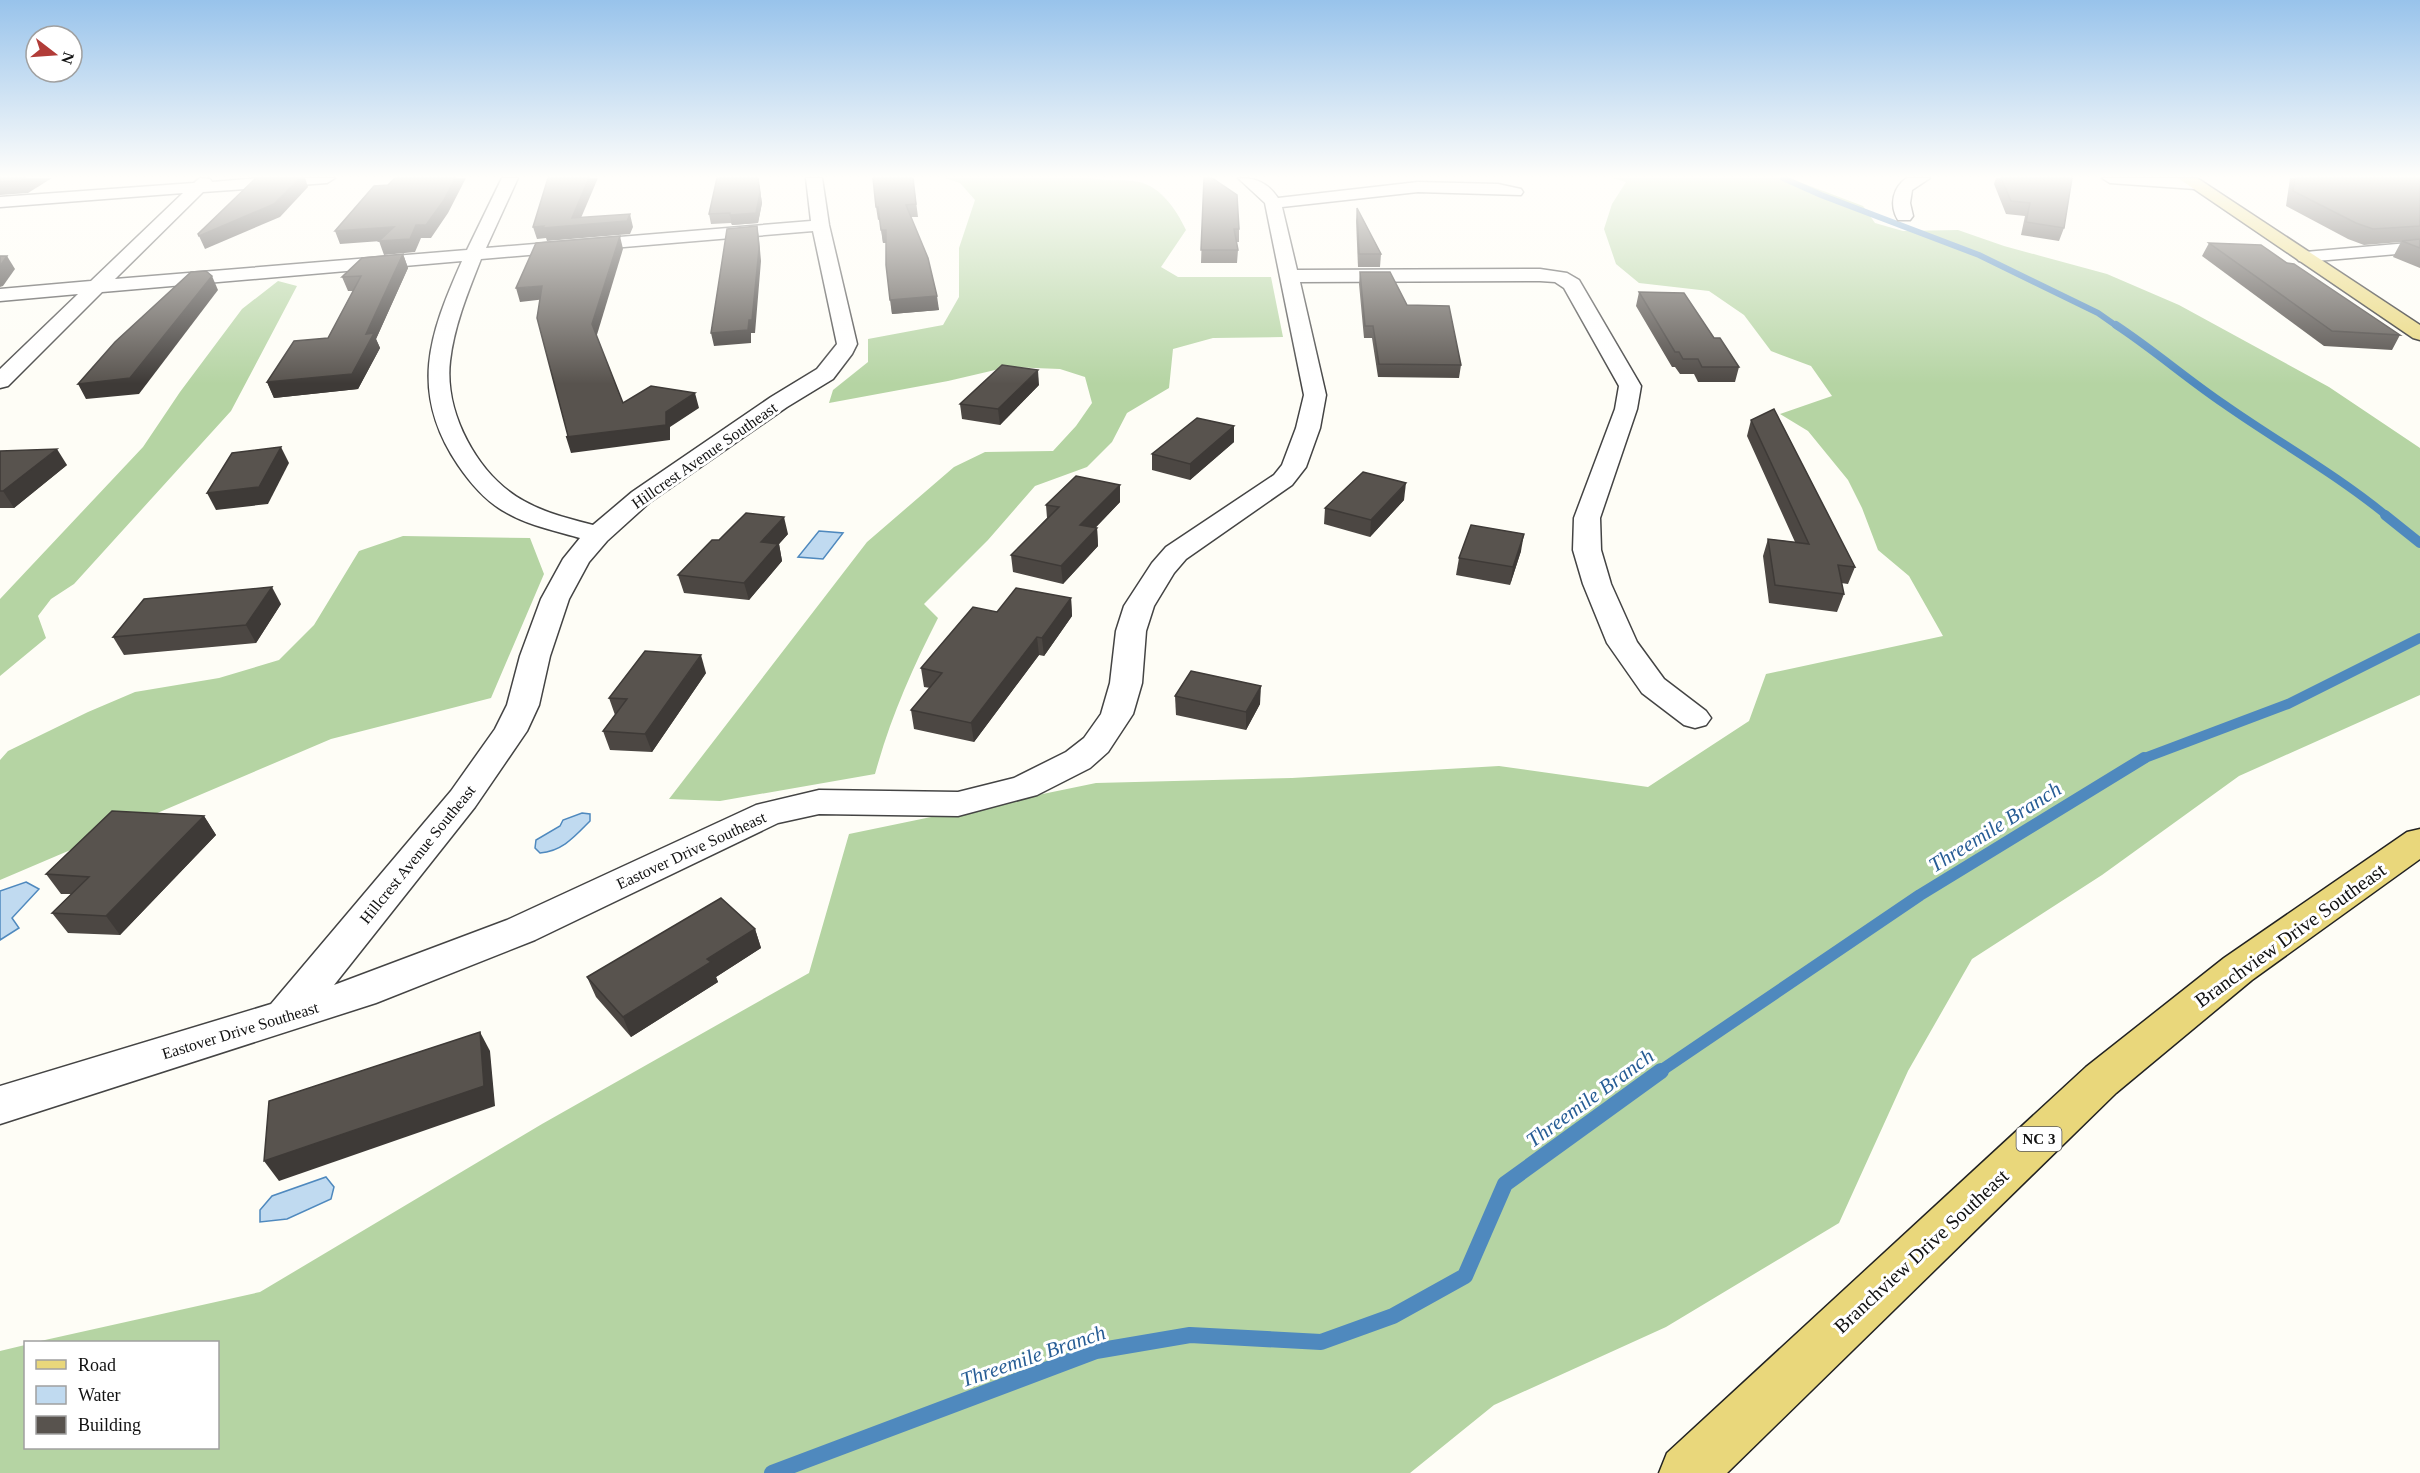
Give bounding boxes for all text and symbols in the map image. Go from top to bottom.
north arrow [24,24,84,84]
text: N [58,50,78,67]
street label: Hillcrest Avenue Southeast [629,399,780,512]
water label: Threemile Branch [1924,777,2066,877]
street label: Hillcrest Avenue Southeast [356,781,479,927]
street label: Eastover Drive Southeast [614,808,769,893]
street label: Branchview Drive Southeast [2191,858,2390,1011]
street label: Eastover Drive Southeast [160,998,321,1062]
water label: Threemile Branch [1522,1044,1658,1152]
road number: NC 3 [2016,1127,2062,1151]
street label: Branchview Drive Southeast [1829,1164,2013,1337]
water label: Threemile Branch [957,1320,1109,1392]
legend [24,1341,219,1449]
text: Road [78,1355,116,1375]
text: Water [78,1385,121,1405]
text: Building [78,1415,141,1435]

